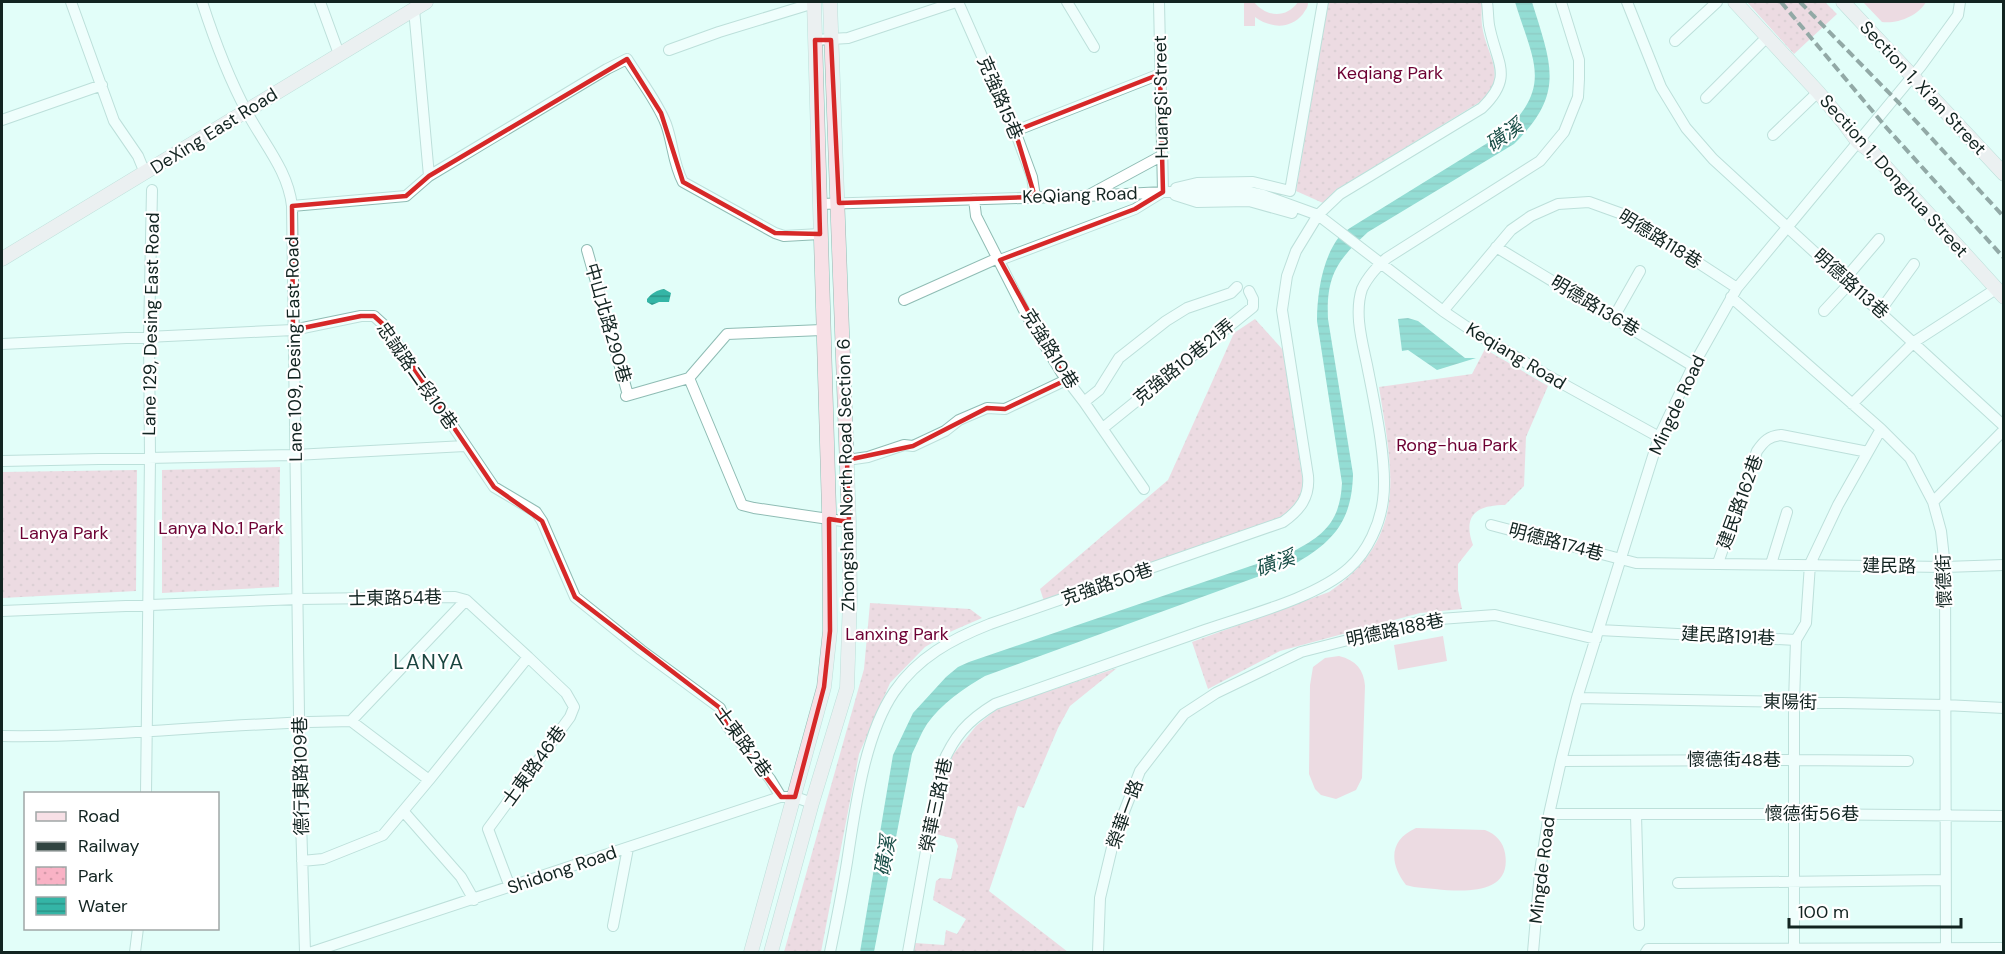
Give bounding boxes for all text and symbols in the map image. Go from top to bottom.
street label: Section 1, Xi'an Street [1854,16,1992,160]
street label: HuangSi Street [1148,35,1174,159]
street label: 克強路15巷 [972,53,1028,143]
park label: Keqiang Park [1337,61,1443,85]
street label: DeXing East Road [146,82,282,180]
street label: Section 1, Donghua Street [1814,89,1974,263]
water label: 磺溪 [1480,111,1530,157]
street label: KeQiang Road [1022,181,1138,209]
street label: 明德路118巷 [1614,204,1706,274]
street label: Lane 129, Desing East Road [137,212,165,436]
street label: Lane 109, Desing East Road [280,236,308,462]
street label: 明德路113巷 [1808,244,1894,324]
street label: 中山北路290巷 [579,260,637,386]
street label: 明德路136巷 [1546,270,1644,342]
street label: 克強路10巷 [1016,305,1084,393]
street label: 克強路10巷21弄 [1128,314,1240,410]
street label: Keqiang Road [1462,317,1570,395]
street label: 忠誠路二段10巷 [371,318,463,434]
street label: Zhongshan North Road Section 6 [832,338,860,612]
street label: Mingde Road [1643,351,1711,459]
park label: Rong-hua Park [1396,433,1518,457]
street label: 建民路162巷 [1712,451,1768,553]
park label: Lanya No.1 Park [158,516,284,540]
street label: 明德路174巷 [1506,518,1606,566]
park label: Lanya Park [20,521,108,545]
water label: 磺溪 [1252,543,1301,582]
street label: 建民路 [1862,554,1916,578]
street label: 懷德街 [1931,554,1957,608]
street label: 克強路50巷 [1058,557,1156,611]
street label: 士東路54巷 [348,585,442,611]
street label: 明德路188巷 [1344,608,1446,652]
park label: Lanxing Park [845,622,949,646]
street label: 建民路191巷 [1680,622,1776,650]
district label: LANYA [393,648,465,676]
street label: 東陽街 [1763,690,1817,714]
street label: 士東路2巷 [709,702,777,782]
street label: 德行東路109巷 [288,716,314,836]
street label: 士東路46巷 [497,721,571,811]
street label: 懷德街48巷 [1687,748,1781,772]
street label: 榮華三路1巷 [914,756,958,854]
street label: 榮華一路 [1101,776,1149,852]
legend [24,792,219,930]
street label: 懷德街56巷 [1765,802,1859,826]
text: Road [78,804,120,828]
street label: Mingde Road [1524,815,1560,925]
water label: 磺溪 [869,831,902,878]
text: Railway [78,834,140,858]
street label: Shidong Road [504,840,620,900]
text: Park [78,864,114,888]
scale bar [1789,891,1962,929]
text: Water [78,894,128,918]
text: 100 m [1798,900,1849,924]

